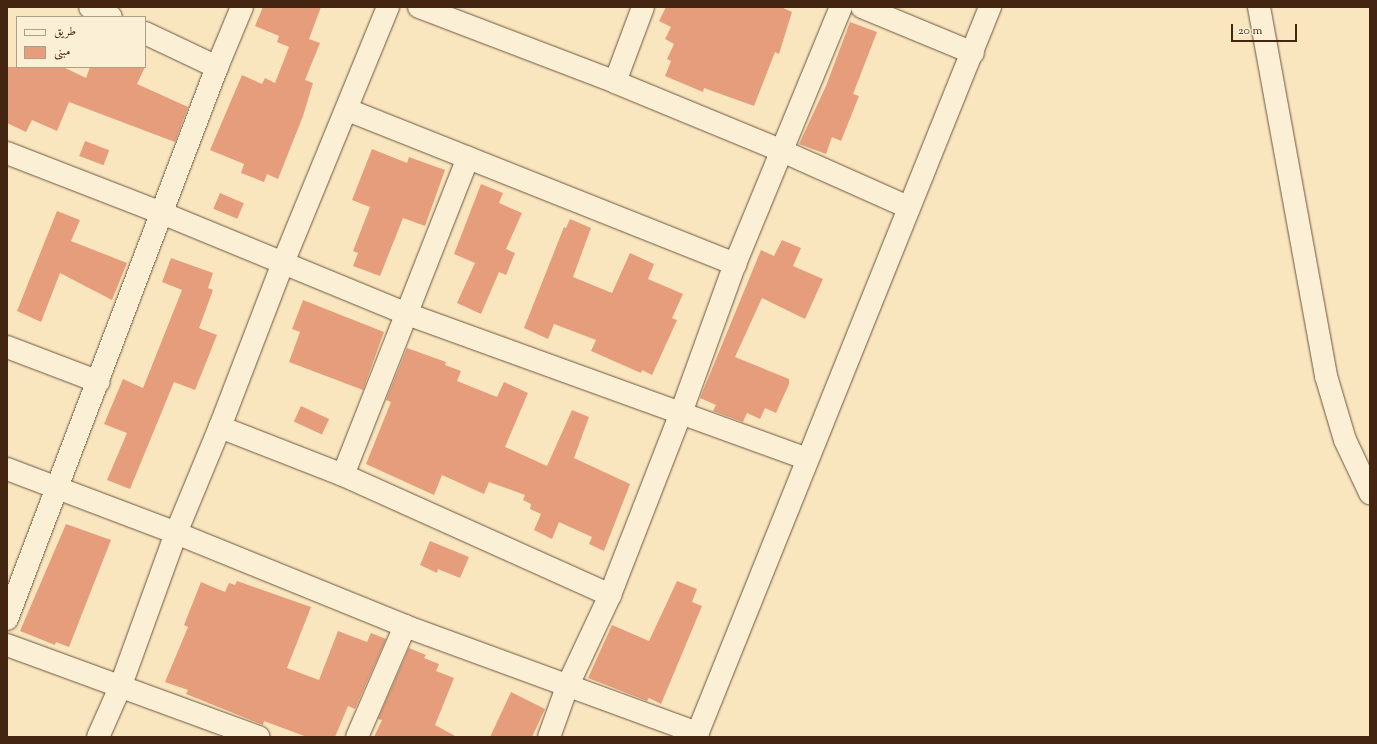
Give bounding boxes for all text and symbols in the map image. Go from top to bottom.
legend [16,16,146,68]
scale bar [1233,16,1299,42]
text: 20 m [1238,22,1262,40]
text: طريق [54,23,76,41]
text: مبنى [54,43,70,61]

